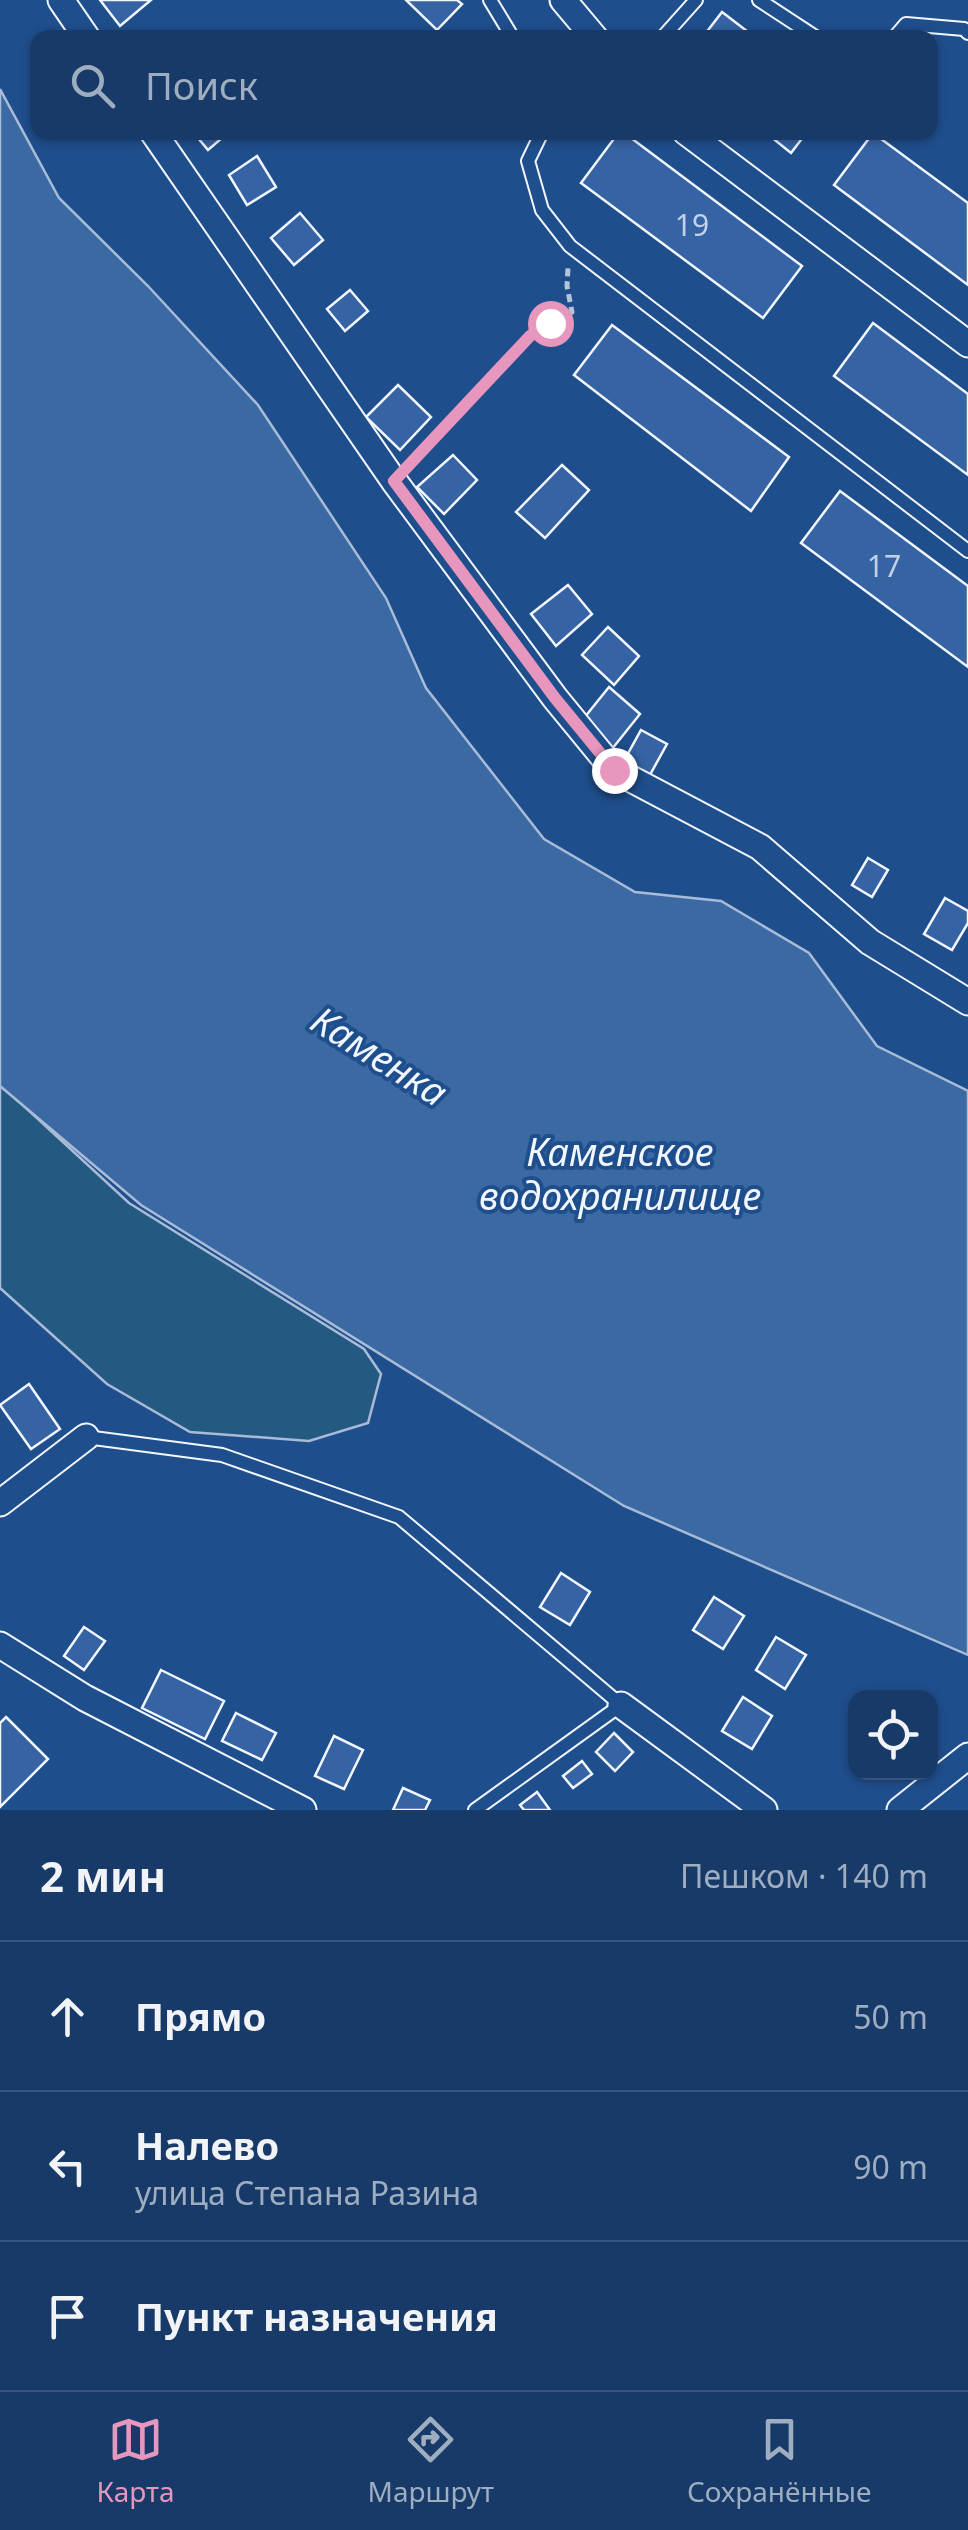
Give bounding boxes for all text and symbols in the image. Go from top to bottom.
search box [30,30,938,140]
icon: search [65,58,120,113]
text: Поиск [145,59,258,111]
house number: 19 [675,204,709,245]
route start [528,301,574,347]
house number: 17 [867,545,901,586]
route end [592,748,638,794]
water label: Каменка [302,993,458,1117]
water label: Каменское водохранилище [479,1125,761,1221]
map controls [848,1690,938,1780]
button: locate [848,1690,938,1780]
text: 2 мин [40,1847,166,1904]
text: Пешком · 140 m [680,1854,928,1897]
icon: ahead [40,1989,95,2044]
text: Прямо [135,1990,266,2042]
text: 50 m [853,1995,928,2038]
text: Налево [135,2119,279,2171]
icon: left [40,2139,95,2194]
text: 90 m [853,2145,928,2188]
text: улица Степана Разина [135,2171,479,2214]
icon: arrive [40,2289,95,2344]
text: Пункт назначения [135,2290,498,2342]
tab: Карта [96,2412,175,2510]
tab: Маршрут [368,2412,494,2510]
tab: Сохранённые [687,2412,872,2510]

